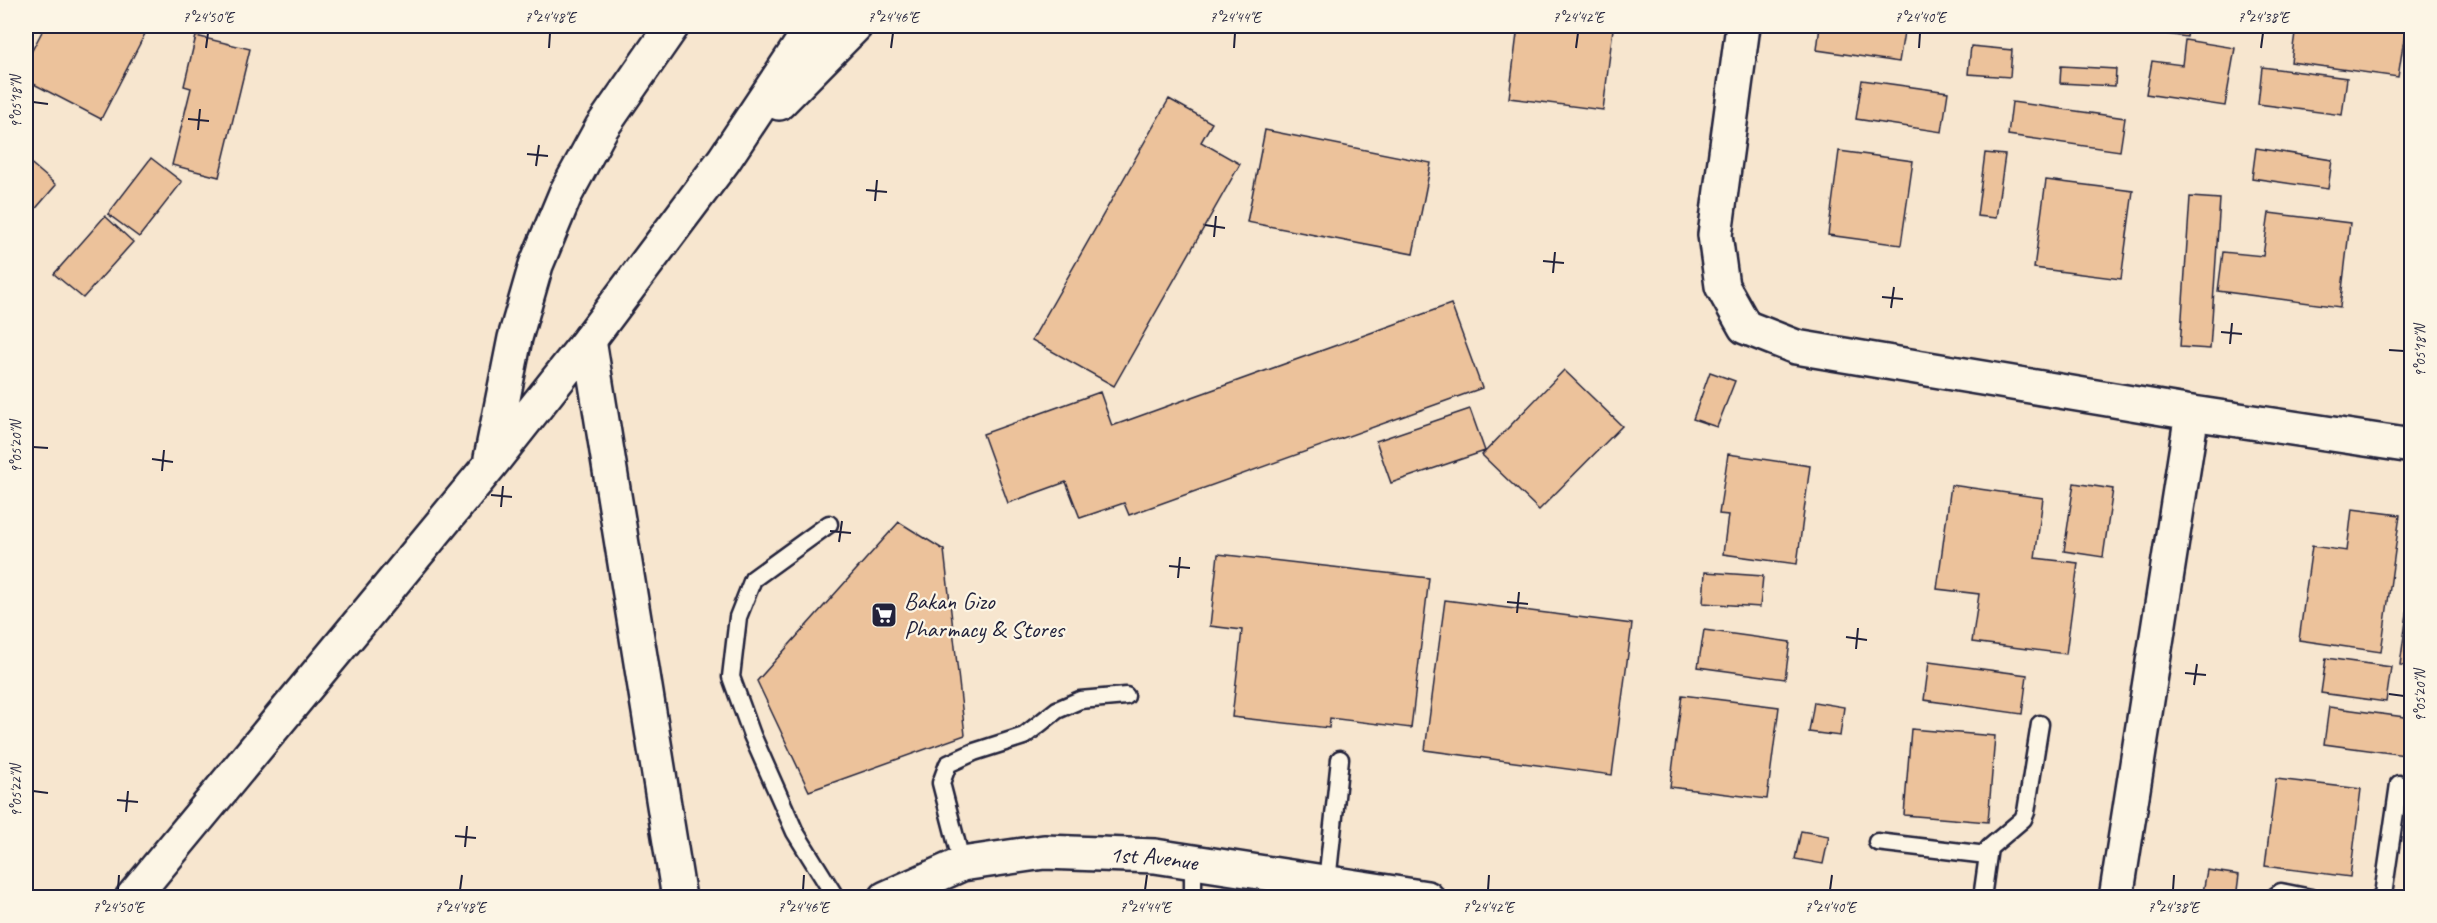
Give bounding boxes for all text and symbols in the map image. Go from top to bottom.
text: 7°24'50"E [182,8,236,27]
text: 7°24'48"E [524,8,578,27]
text: 7°24'46"E [867,8,921,27]
text: 7°24'44"E [1209,8,1263,27]
text: 7°24'42"E [1552,8,1606,27]
text: 7°24'40"E [1894,8,1948,27]
text: 7°24'38"E [2237,8,2291,27]
text: 9°05'18"N [7,73,26,128]
text: 9°05'18"N [2411,322,2430,377]
text: 9°05'20"N [7,418,26,473]
place label: Bakan Gizo Pharmacy & Stores [904,586,1066,644]
supermarket icon: Bakan Gizo Pharmacy & Stores [869,600,899,630]
text: 9°05'20"N [2411,667,2430,722]
text: 9°05'22"N [7,762,26,817]
street label: 1st Avenue [1109,839,1202,878]
text: 7°24'50"E [92,898,146,917]
text: 7°24'48"E [434,898,488,917]
text: 7°24'46"E [777,898,831,917]
text: 7°24'44"E [1119,898,1173,917]
text: 7°24'42"E [1462,898,1516,917]
text: 7°24'40"E [1804,898,1858,917]
text: 7°24'38"E [2147,898,2201,917]

